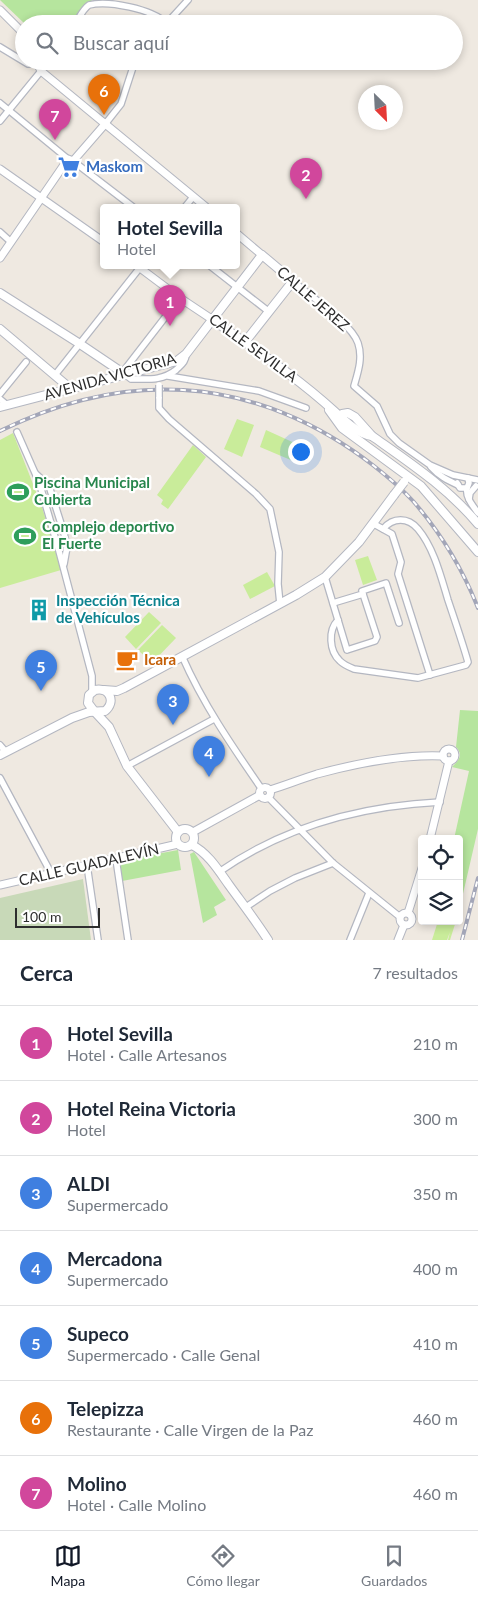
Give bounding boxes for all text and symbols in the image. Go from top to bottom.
search box [15,15,463,70]
icon: search [33,29,61,57]
text: Buscar aquí [73,31,169,54]
pin: 6 [88,74,120,115]
north arrow [358,85,403,130]
pin: 7 [39,99,71,140]
supermarket icon: Maskom [56,154,82,180]
place label: Maskom [86,157,143,175]
pin: 2 [290,158,322,199]
popup [100,204,240,269]
text: Hotel Sevilla [117,216,223,239]
text: Hotel [117,239,156,258]
street label: CALLE JEREZ [274,262,353,334]
pin: 1 [154,285,186,326]
street label: CALLE SEVILLA [206,309,302,386]
street label: AVENIDA VICTORIA [42,348,179,403]
your location [288,439,314,465]
place label: Piscina Municipal Cubierta [34,473,150,508]
sports icon: Piscina Municipal Cubierta [5,479,31,505]
place label: Complejo deportivo El Fuerte [42,517,175,552]
sports icon: Complejo deportivo El Fuerte [12,523,38,549]
place label: Inspección Técnica de Vehículos [56,591,180,626]
building icon: Inspección Técnica de Vehículos [26,597,52,623]
cafe icon: Icara [114,647,140,673]
pin: 5 [25,650,57,691]
place label: Icara [144,650,176,668]
pin: 3 [157,684,189,725]
pin: 4 [193,736,225,777]
map controls [418,835,463,925]
button: locate [418,835,463,880]
street label: CALLE GUADALEVÍN [17,839,161,889]
button: layers [418,880,463,925]
scale bar [15,905,100,928]
text: 100 m [22,908,61,925]
text: Cerca [20,960,73,985]
text: 7 resultados [372,963,458,982]
text: Hotel Sevilla [67,1022,173,1045]
text: 1 [31,1034,41,1053]
text: 210 m [413,1034,458,1053]
text: Hotel · Calle Artesanos [67,1045,227,1064]
text: Hotel Reina Victoria [67,1097,236,1120]
text: 2 [31,1109,41,1128]
text: 300 m [413,1109,458,1128]
text: Hotel [67,1120,106,1139]
text: ALDI [67,1172,110,1195]
text: 3 [31,1184,41,1203]
text: 350 m [413,1184,458,1203]
text: Supermercado [67,1195,168,1214]
text: Mercadona [67,1247,162,1270]
text: 4 [31,1259,41,1278]
text: 400 m [413,1259,458,1278]
text: Supermercado [67,1270,168,1289]
text: Supeco [67,1322,129,1345]
text: 5 [31,1334,41,1353]
text: 410 m [413,1334,458,1353]
text: Supermercado · Calle Genal [67,1345,260,1364]
text: Telepizza [67,1397,144,1420]
text: 6 [31,1409,41,1428]
text: 460 m [413,1409,458,1428]
text: Restaurante · Calle Virgen de la Paz [67,1420,313,1439]
text: Molino [67,1472,127,1495]
text: 7 [31,1484,41,1503]
text: 460 m [413,1484,458,1503]
text: Hotel · Calle Molino [67,1495,206,1514]
tab: Mapa [51,1542,85,1589]
tab: Cómo llegar [186,1542,260,1589]
tab: Guardados [361,1542,427,1589]

